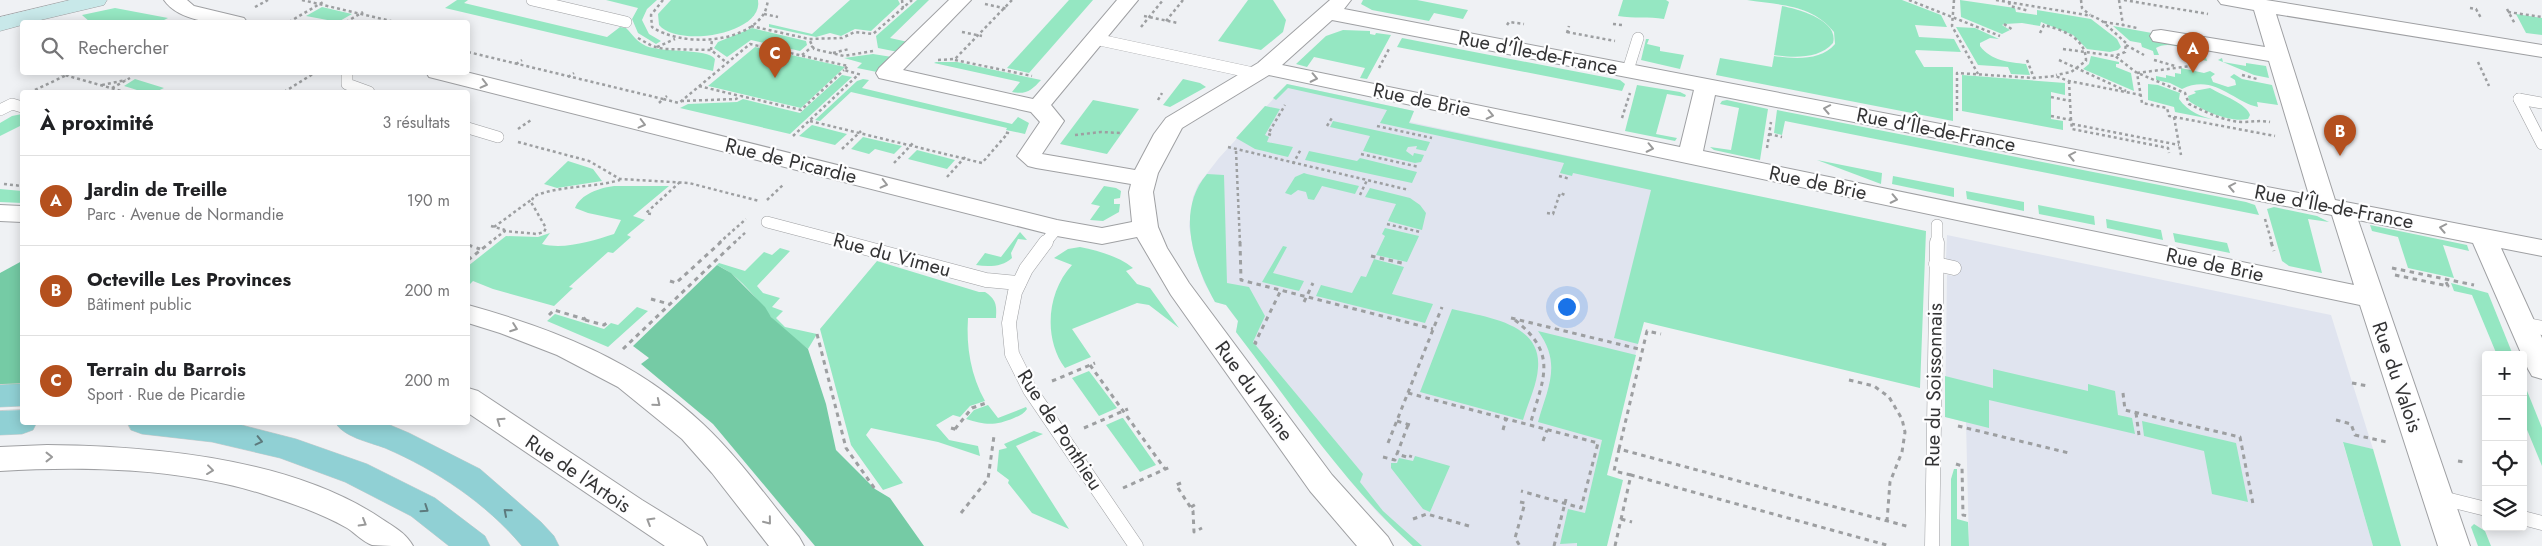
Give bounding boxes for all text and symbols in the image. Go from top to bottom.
search box [20,20,470,75]
street label: Rue d'Île-de-France [1456,23,1620,83]
pin: A [2177,32,2209,73]
icon: search [38,34,66,62]
text: Rechercher [78,34,169,61]
pin: C [759,37,791,78]
one-way arrow [1310,72,1319,83]
street label: Rue de Brie [1370,76,1474,124]
one-way arrow [480,78,489,89]
street label: Rue d'Île-de-France [1854,100,2018,160]
one-way arrow [1822,104,1831,115]
text: À proximité [40,108,154,138]
one-way arrow [1486,109,1495,119]
text: 3 résultats [383,111,450,134]
pin: B [2324,115,2356,156]
one-way arrow [637,118,646,129]
street label: Rue de Picardie [722,131,860,191]
one-way arrow [1645,142,1654,153]
one-way arrow [2068,152,2076,162]
street label: Rue de Brie [1766,159,1870,207]
text: Jardin de Treille [87,176,227,203]
street label: Rue d'Île-de-France [2252,177,2416,237]
one-way arrow [880,178,889,189]
one-way arrow [2227,183,2236,193]
text: A [50,189,62,212]
text: 190 m [407,189,450,212]
one-way arrow [1890,193,1899,204]
text: Parc · Avenue de Normandie [87,203,284,226]
one-way arrow [2438,224,2447,234]
street label: Rue du Vimeu [830,225,954,285]
street label: Rue de Brie [2163,241,2267,289]
text: Octeville Les Provinces [87,266,291,293]
text: B [51,279,61,302]
text: 200 m [404,279,450,302]
text: Bâtiment public [87,293,192,316]
your location [1554,294,1580,320]
street label: Rue du Soissonnais [1918,303,1950,467]
street label: Rue du Valois [2364,318,2430,436]
one-way arrow [509,322,518,332]
street label: Rue du Maine [1208,335,1300,447]
map controls [2482,351,2527,531]
button: + [2482,351,2527,396]
text: Terrain du Barrois [87,356,246,383]
street label: Rue de Ponthieu [1010,364,1110,496]
text: C [50,369,62,392]
text: 200 m [404,369,450,392]
text: Sport · Rue de Picardie [87,383,245,406]
button: − [2482,396,2527,441]
one-way arrow [651,397,660,405]
one-way arrow [496,418,506,427]
street label: Rue de l'Artois [519,428,637,520]
one-way arrow [255,435,264,446]
button: locate [2482,441,2527,486]
one-way arrow [45,452,53,462]
one-way arrow [207,464,215,475]
button: layers [2482,486,2527,531]
one-way arrow [419,503,429,512]
one-way arrow [504,508,513,517]
one-way arrow [762,515,770,524]
one-way arrow [357,517,366,527]
one-way arrow [646,517,655,527]

